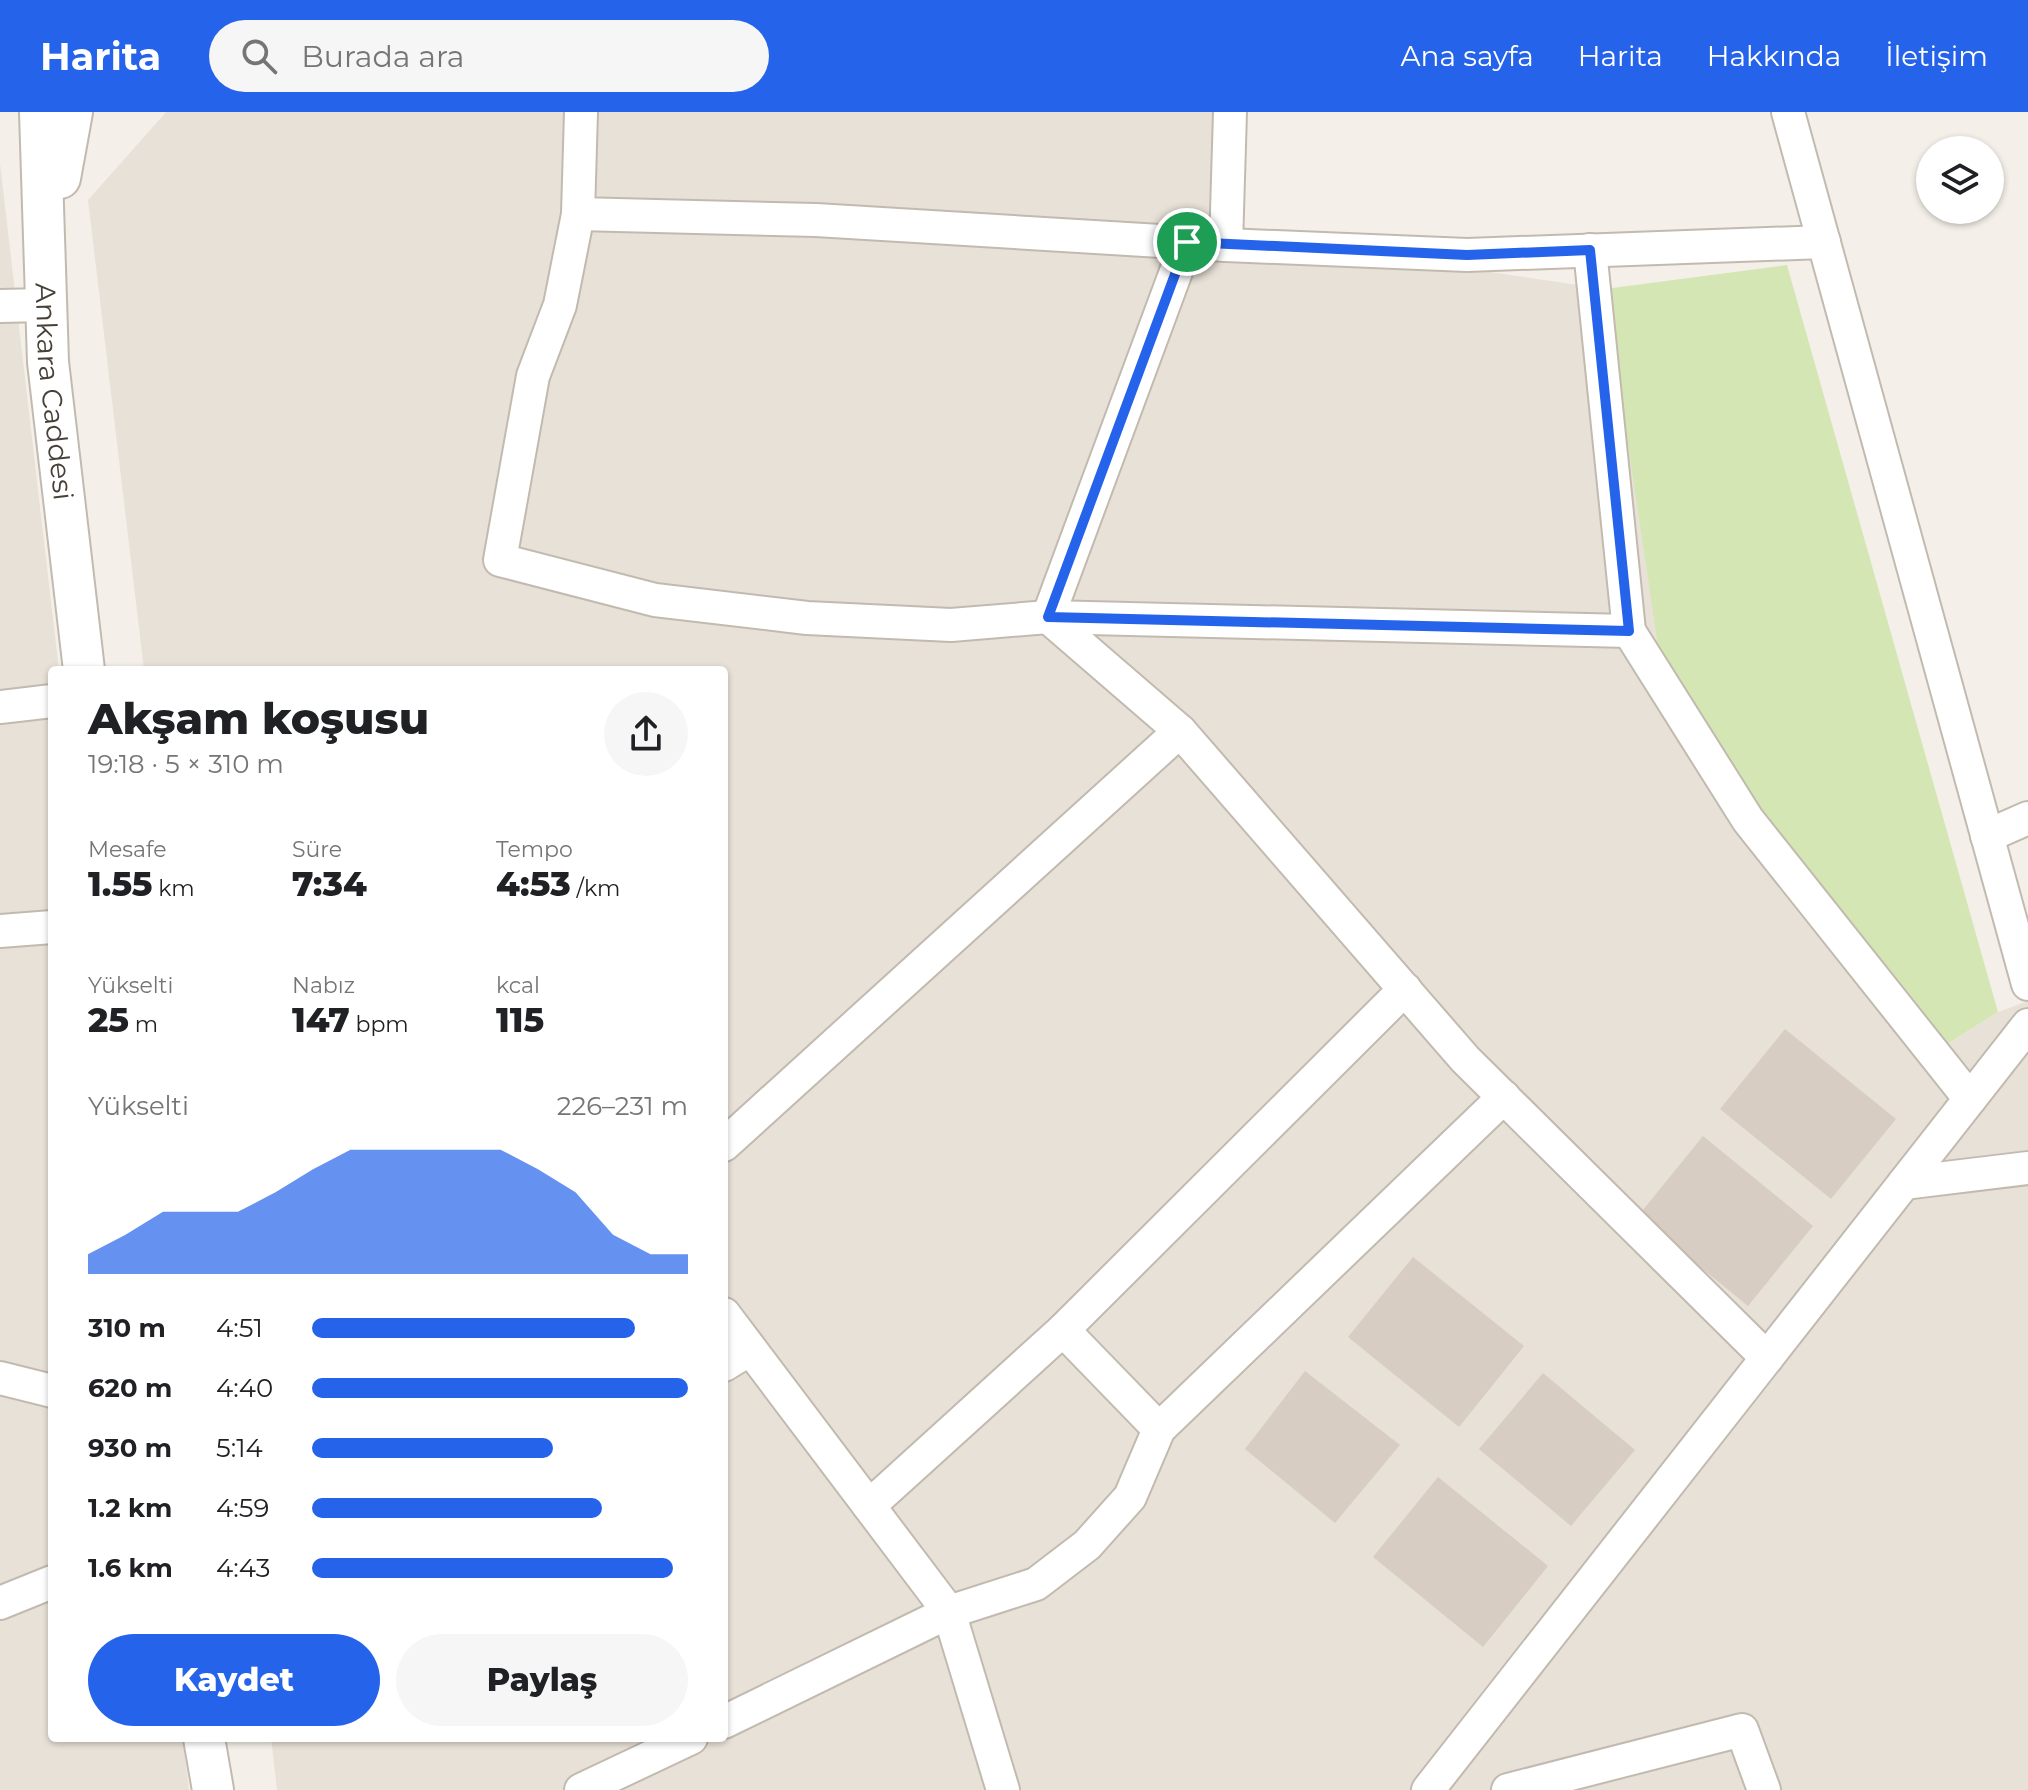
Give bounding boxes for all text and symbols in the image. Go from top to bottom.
search box [209,20,769,92]
text: Harita [40,33,161,80]
icon: search [237,34,281,78]
text: Burada ara [301,38,465,75]
text: Ana sayfa [1400,39,1534,73]
text: Harita [1578,39,1663,73]
text: Hakkında [1707,39,1841,73]
text: İletişim [1885,39,1988,73]
map controls [1916,136,2004,224]
button: layers [1916,136,2004,224]
pin [1153,208,1221,276]
icon: arrive [1165,220,1209,264]
street label: Ankara Caddesi [28,282,81,502]
text: Akşam koşusu [88,691,429,745]
button: share [604,692,688,776]
text: 19:18 · 5 × 310 m [88,748,284,780]
text: Mesafe [88,836,167,863]
text: Süre [292,836,342,863]
text: Tempo [496,836,573,863]
text: 1.55 [88,863,153,905]
text: 7:34 [292,863,367,905]
text: 4:53 [496,863,571,905]
text: km [153,875,195,902]
text: /km [571,875,620,902]
text: Yükselti [88,972,173,999]
text: Nabız [292,972,355,999]
text: kcal [496,972,540,999]
text: 25 [88,999,129,1041]
text: 147 [292,999,350,1041]
text: 115 [496,999,544,1041]
text: m [129,1011,158,1038]
text: bpm [350,1011,409,1038]
text: Yükselti [88,1090,189,1122]
text: 226–231 m [557,1090,688,1122]
text: 310 m [88,1312,166,1344]
text: 4:51 [216,1312,263,1344]
text: 620 m [88,1372,172,1404]
text: 4:40 [216,1372,273,1404]
text: 930 m [88,1432,172,1464]
text: 5:14 [216,1432,263,1464]
text: 1.2 km [88,1492,172,1524]
text: 4:59 [216,1492,269,1524]
text: 1.6 km [88,1552,173,1584]
text: 4:43 [216,1552,270,1584]
button: Kaydet [88,1634,380,1726]
button: Paylaş [396,1634,688,1726]

